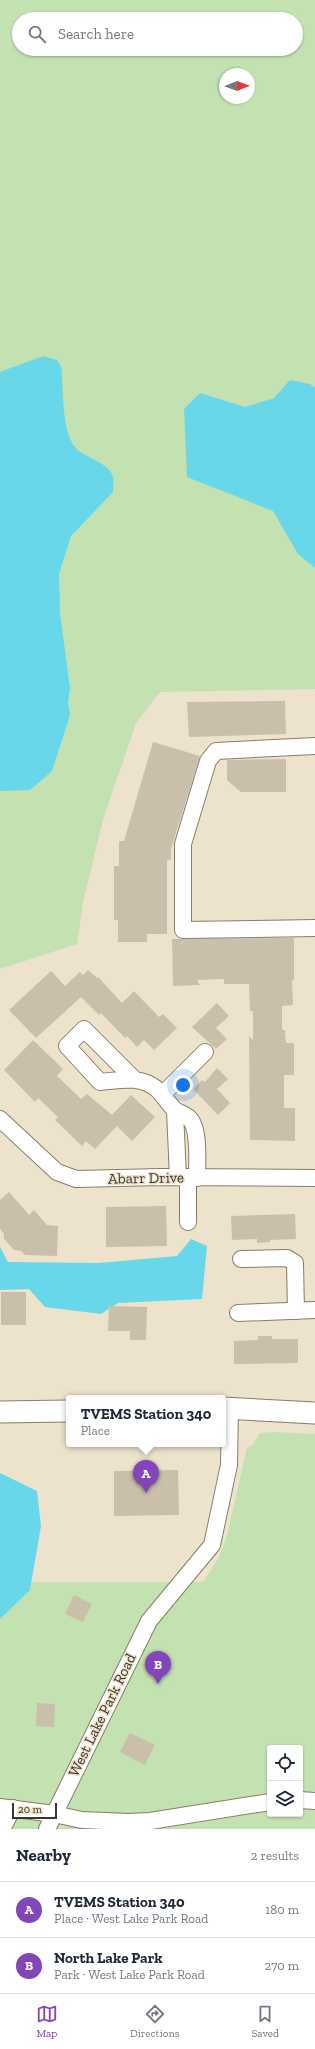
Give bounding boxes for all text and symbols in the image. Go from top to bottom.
search box [12,12,303,56]
icon: search [26,23,48,45]
text: Search here [58,25,134,43]
north arrow [219,68,255,104]
your location [173,1075,193,1095]
street label: Abarr Drive [108,1168,184,1188]
popup [66,1395,226,1447]
text: TVEMS Station 340 [81,1405,211,1423]
text: Place [81,1423,110,1438]
pin: A [133,1460,159,1493]
street label: West Lake Park Road [64,1650,140,1780]
pin: B [145,1651,171,1684]
map controls [267,1745,303,1817]
button: locate [267,1745,303,1781]
button: layers [267,1781,303,1817]
scale bar [12,1801,57,1820]
text: 20 m [18,1803,42,1816]
text: Nearby [16,1845,71,1865]
text: 2 results [251,1848,299,1863]
text: TVEMS Station 340 [54,1893,185,1911]
text: A [25,1902,33,1917]
text: 180 m [265,1902,299,1917]
text: Place · West Lake Park Road [54,1911,208,1926]
text: North Lake Park [54,1949,162,1967]
text: B [25,1958,33,1973]
text: 270 m [265,1958,299,1973]
text: Park · West Lake Park Road [54,1967,205,1982]
tab: Map [36,2003,58,2040]
tab: Directions [130,2003,180,2040]
tab: Saved [251,2003,279,2040]

